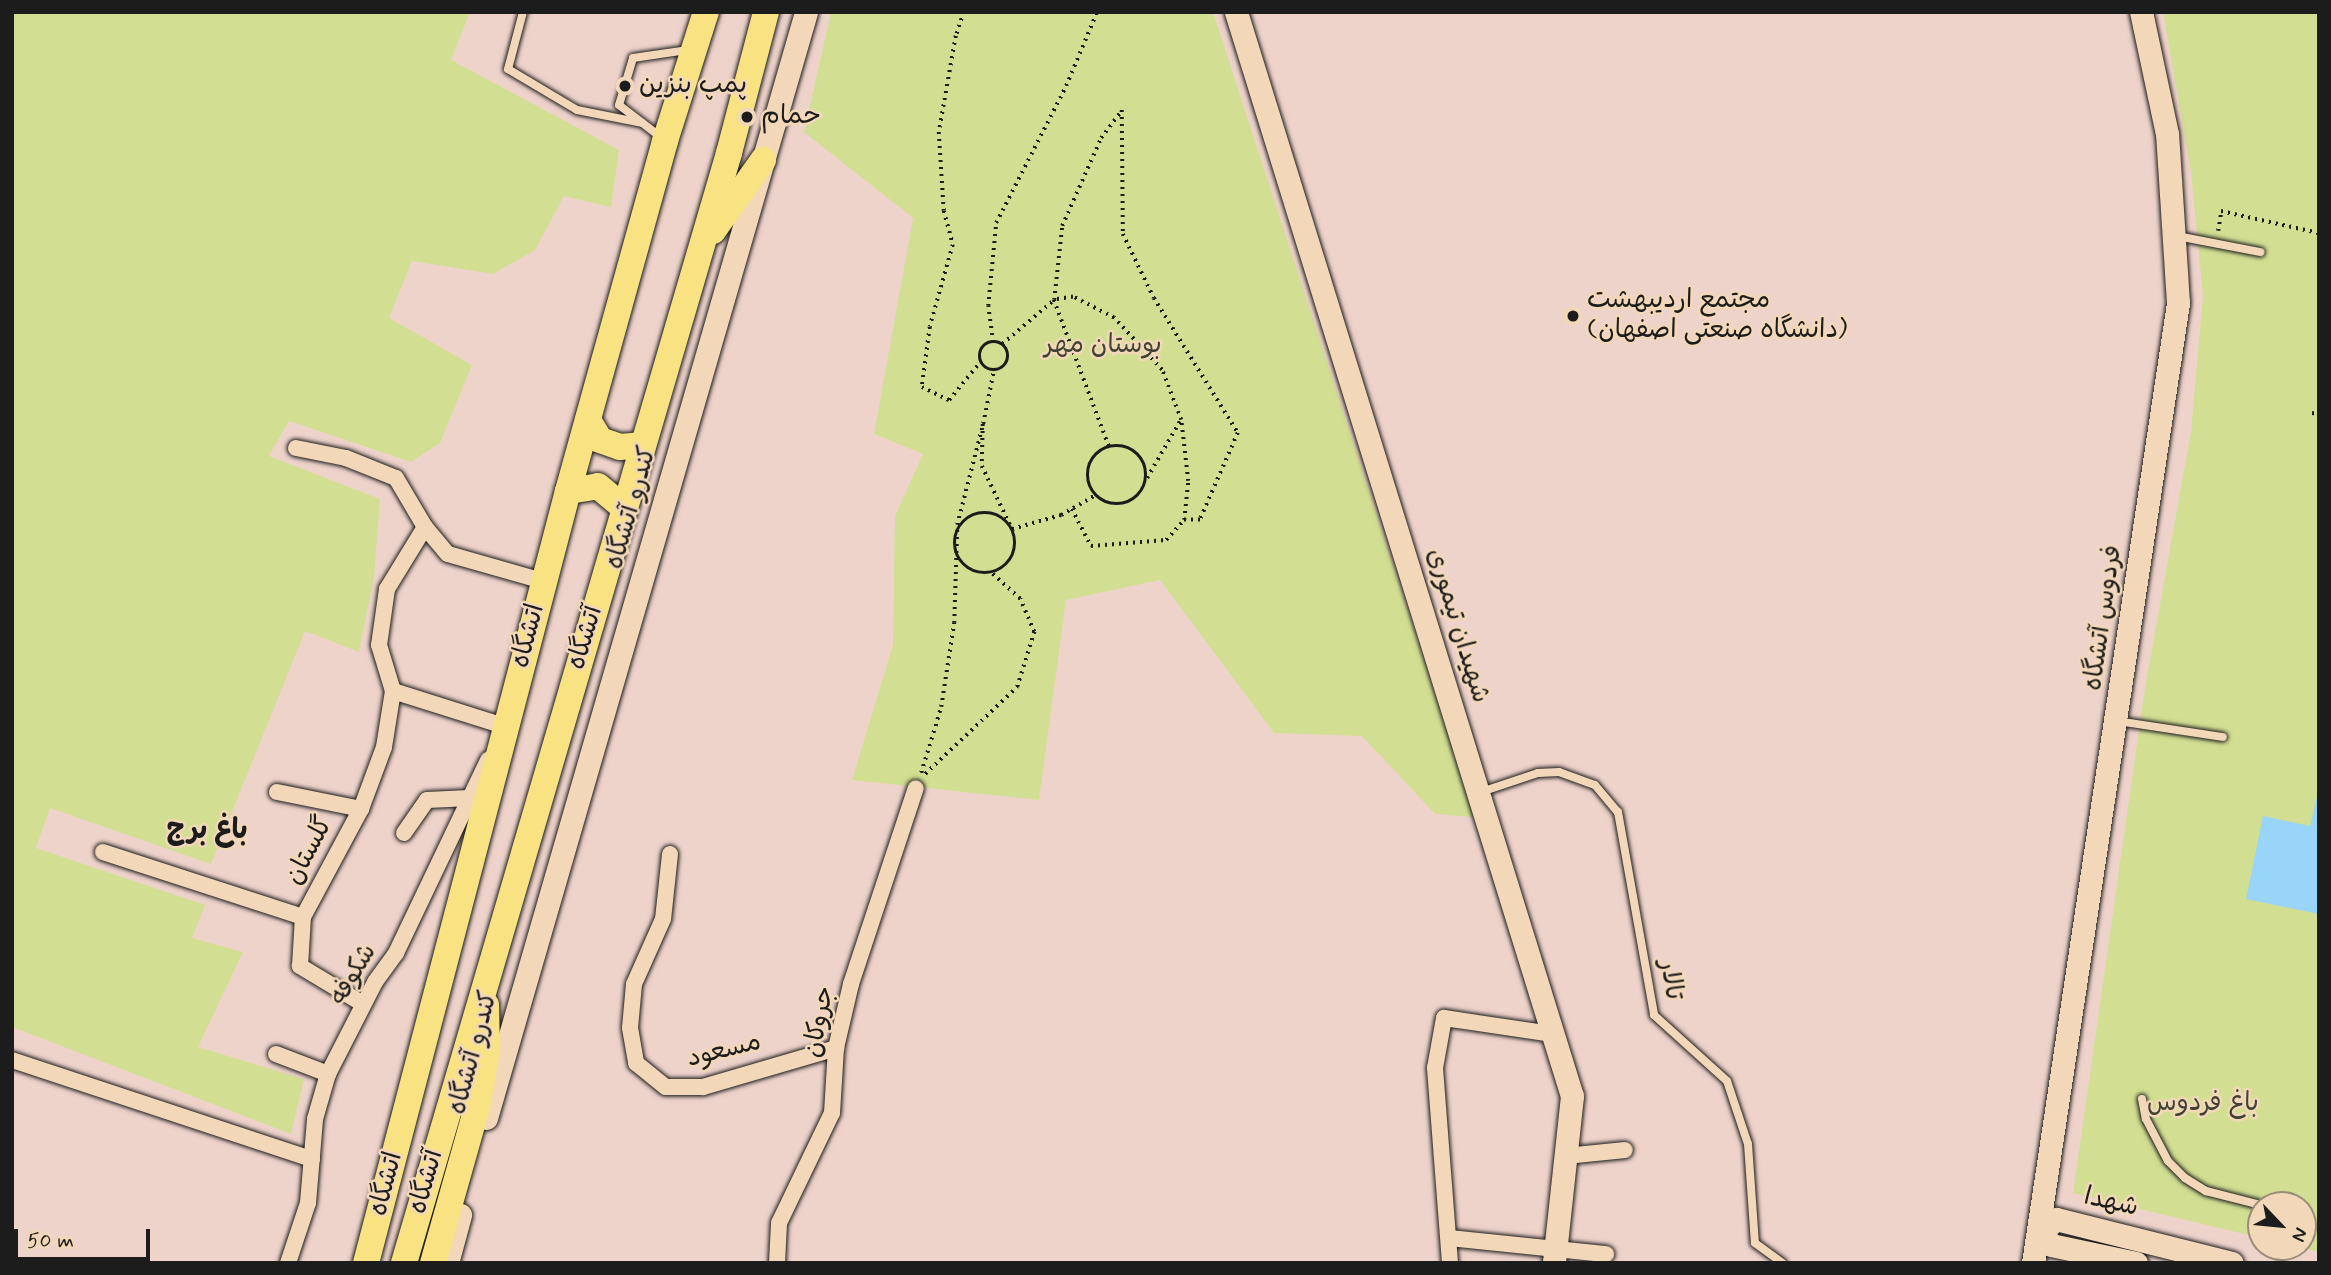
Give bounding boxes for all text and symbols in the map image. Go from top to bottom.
place label: پمپ بنزین [639,70,747,102]
marker: پمپ بنزین [617,78,633,94]
place label: حمام [761,101,820,133]
marker: حمام [739,109,755,125]
place label: مجتمع اردیبهشت (دانشگاه صنعتی اصفهان) [1587,285,1847,346]
marker: مجتمع اردیبهشت (دانشگاه صنعتی اصفهان) [1565,308,1581,324]
park label: بوستان مهر [1044,330,1162,362]
street label: کندرو آتشگاه [600,443,664,573]
street label: فردوس آتشگاه [2078,543,2130,693]
street label: شهیدان تیموری [1419,545,1495,707]
street label: اتشگاه [506,601,552,671]
street label: آتشگاه [562,602,610,674]
street label: گلستان [279,812,341,890]
district label: باغ برج [166,814,248,848]
street label: شکوفه [324,939,384,1011]
street label: تالار [1651,958,1689,1002]
street label: جروکان [798,984,842,1060]
street label: کندرو آتشگاه [443,988,505,1118]
street label: مسعود [684,1027,764,1075]
park label: باغ فردوس [2147,1088,2259,1120]
street label: آتشگاه [403,1146,451,1218]
street label: اتشگاه [364,1149,410,1219]
street label: شهدا [2081,1182,2141,1224]
north arrow [2247,1191,2317,1261]
scale bar [18,1216,154,1260]
text: N [2286,1223,2314,1246]
text: 50 m [27,1227,74,1255]

